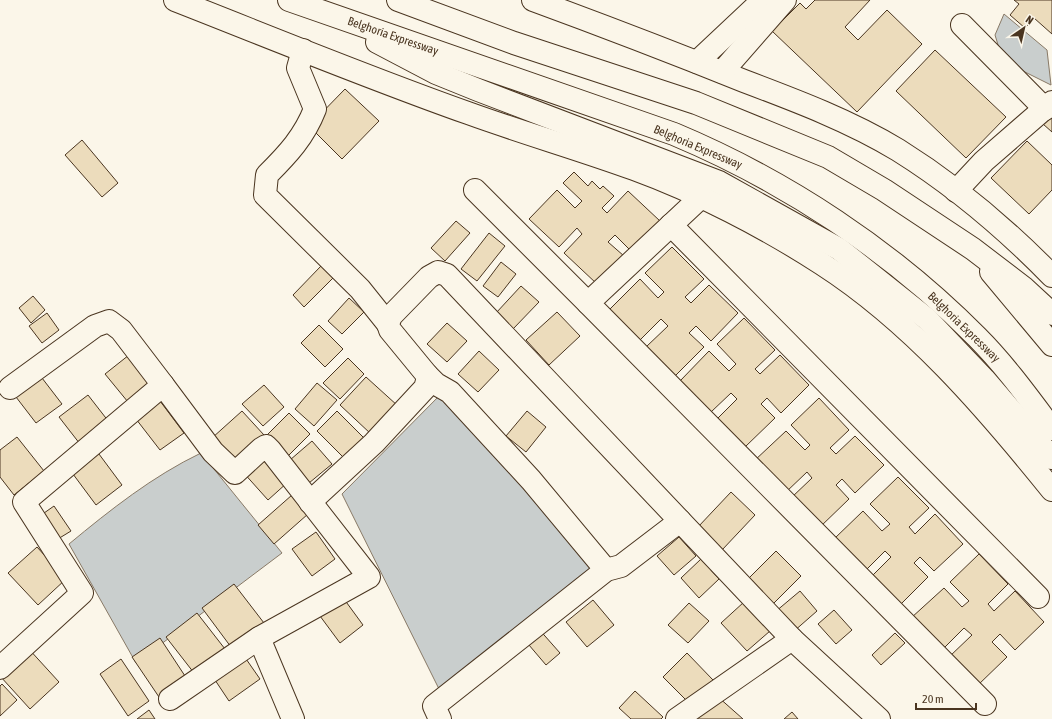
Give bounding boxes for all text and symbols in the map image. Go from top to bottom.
north arrow [1004,8,1044,48]
text: N [1024,13,1036,27]
street label: Belghoria Expressway [346,14,440,58]
street label: Belghoria Expressway [652,122,744,172]
street label: Belghoria Expressway [925,289,1003,365]
scale bar [916,685,976,711]
text: 20 m [922,692,944,706]

